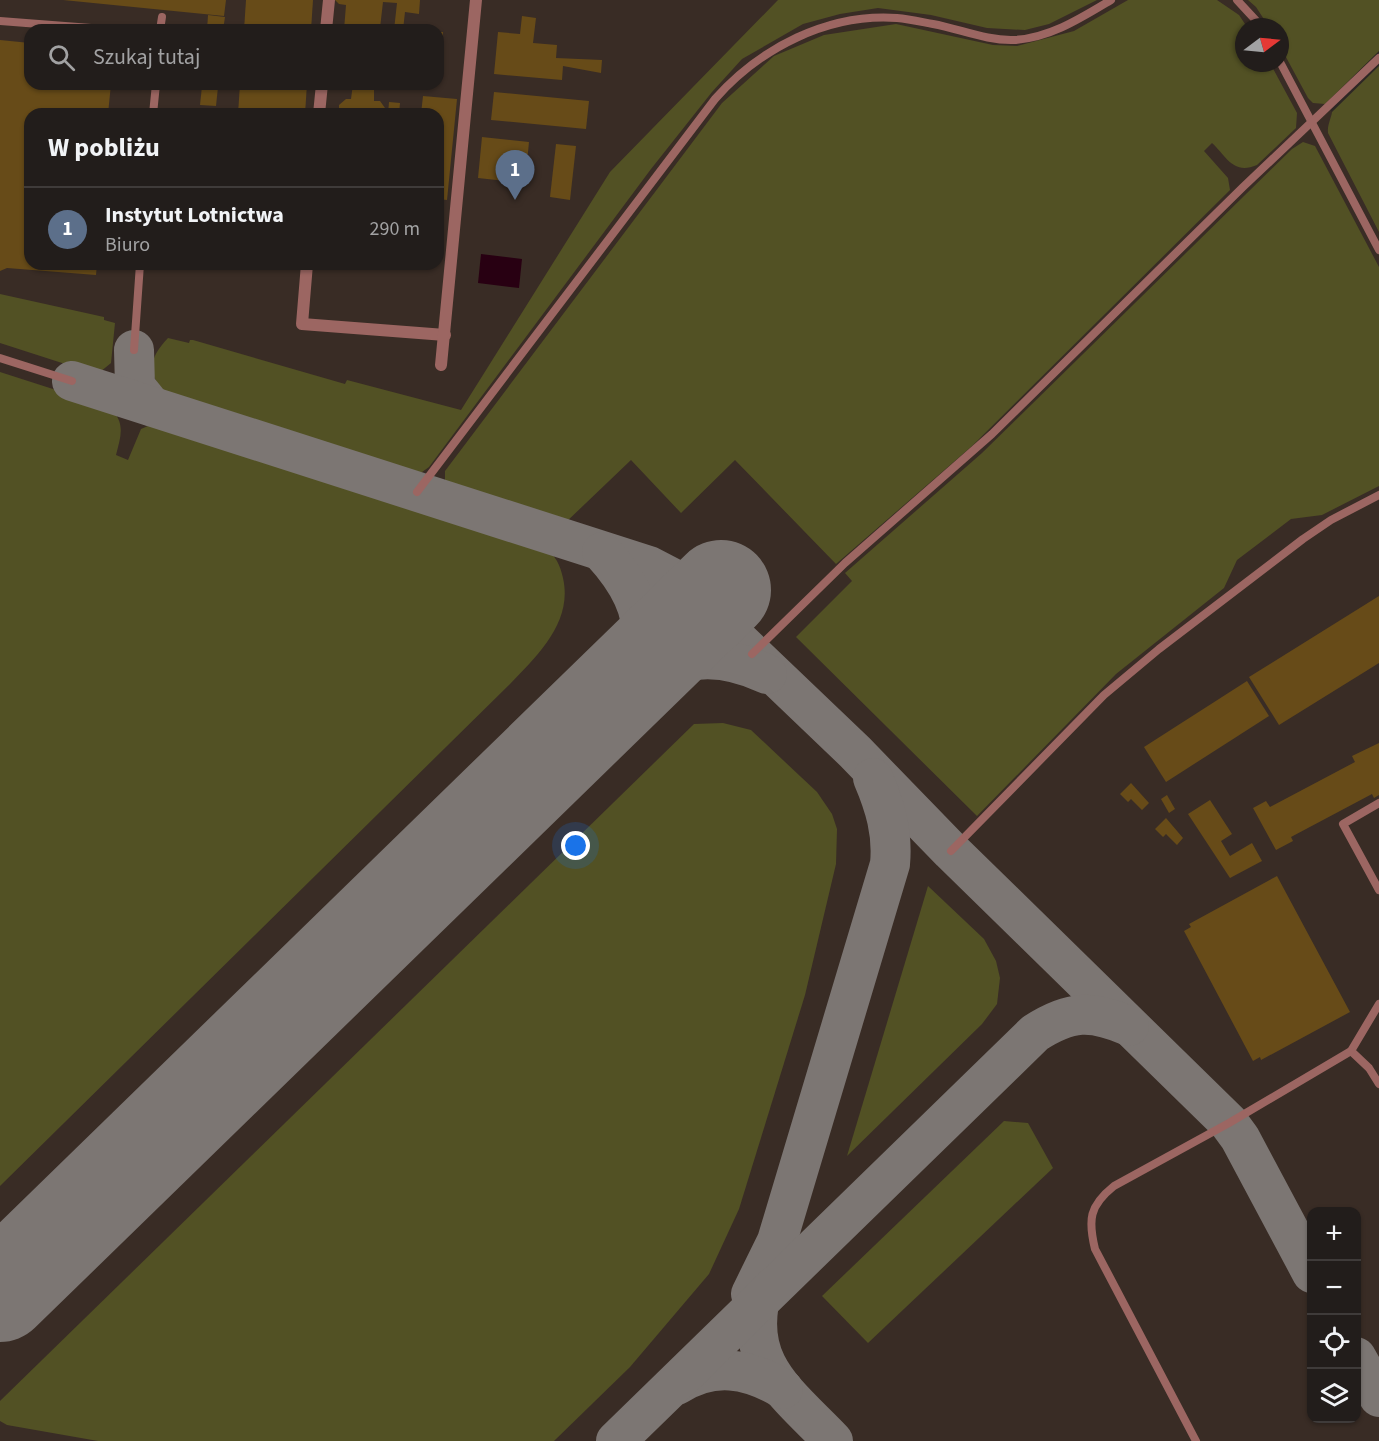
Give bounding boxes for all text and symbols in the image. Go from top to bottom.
north arrow [1235,18,1289,72]
search box [24,24,444,90]
icon: search [45,41,78,74]
text: Szukaj tutaj [93,41,200,73]
text: W pobliżu [48,129,160,166]
pin: 1 [496,150,534,200]
text: Instytut Lotnictwa [105,199,284,231]
text: 1 [62,215,73,243]
text: 290 m [370,215,420,243]
text: Biuro [105,231,150,259]
your location [561,831,590,860]
map controls [1307,1207,1361,1423]
button: + [1307,1207,1361,1261]
button: − [1307,1261,1361,1315]
button: locate [1307,1315,1361,1369]
button: layers [1307,1369,1361,1423]

